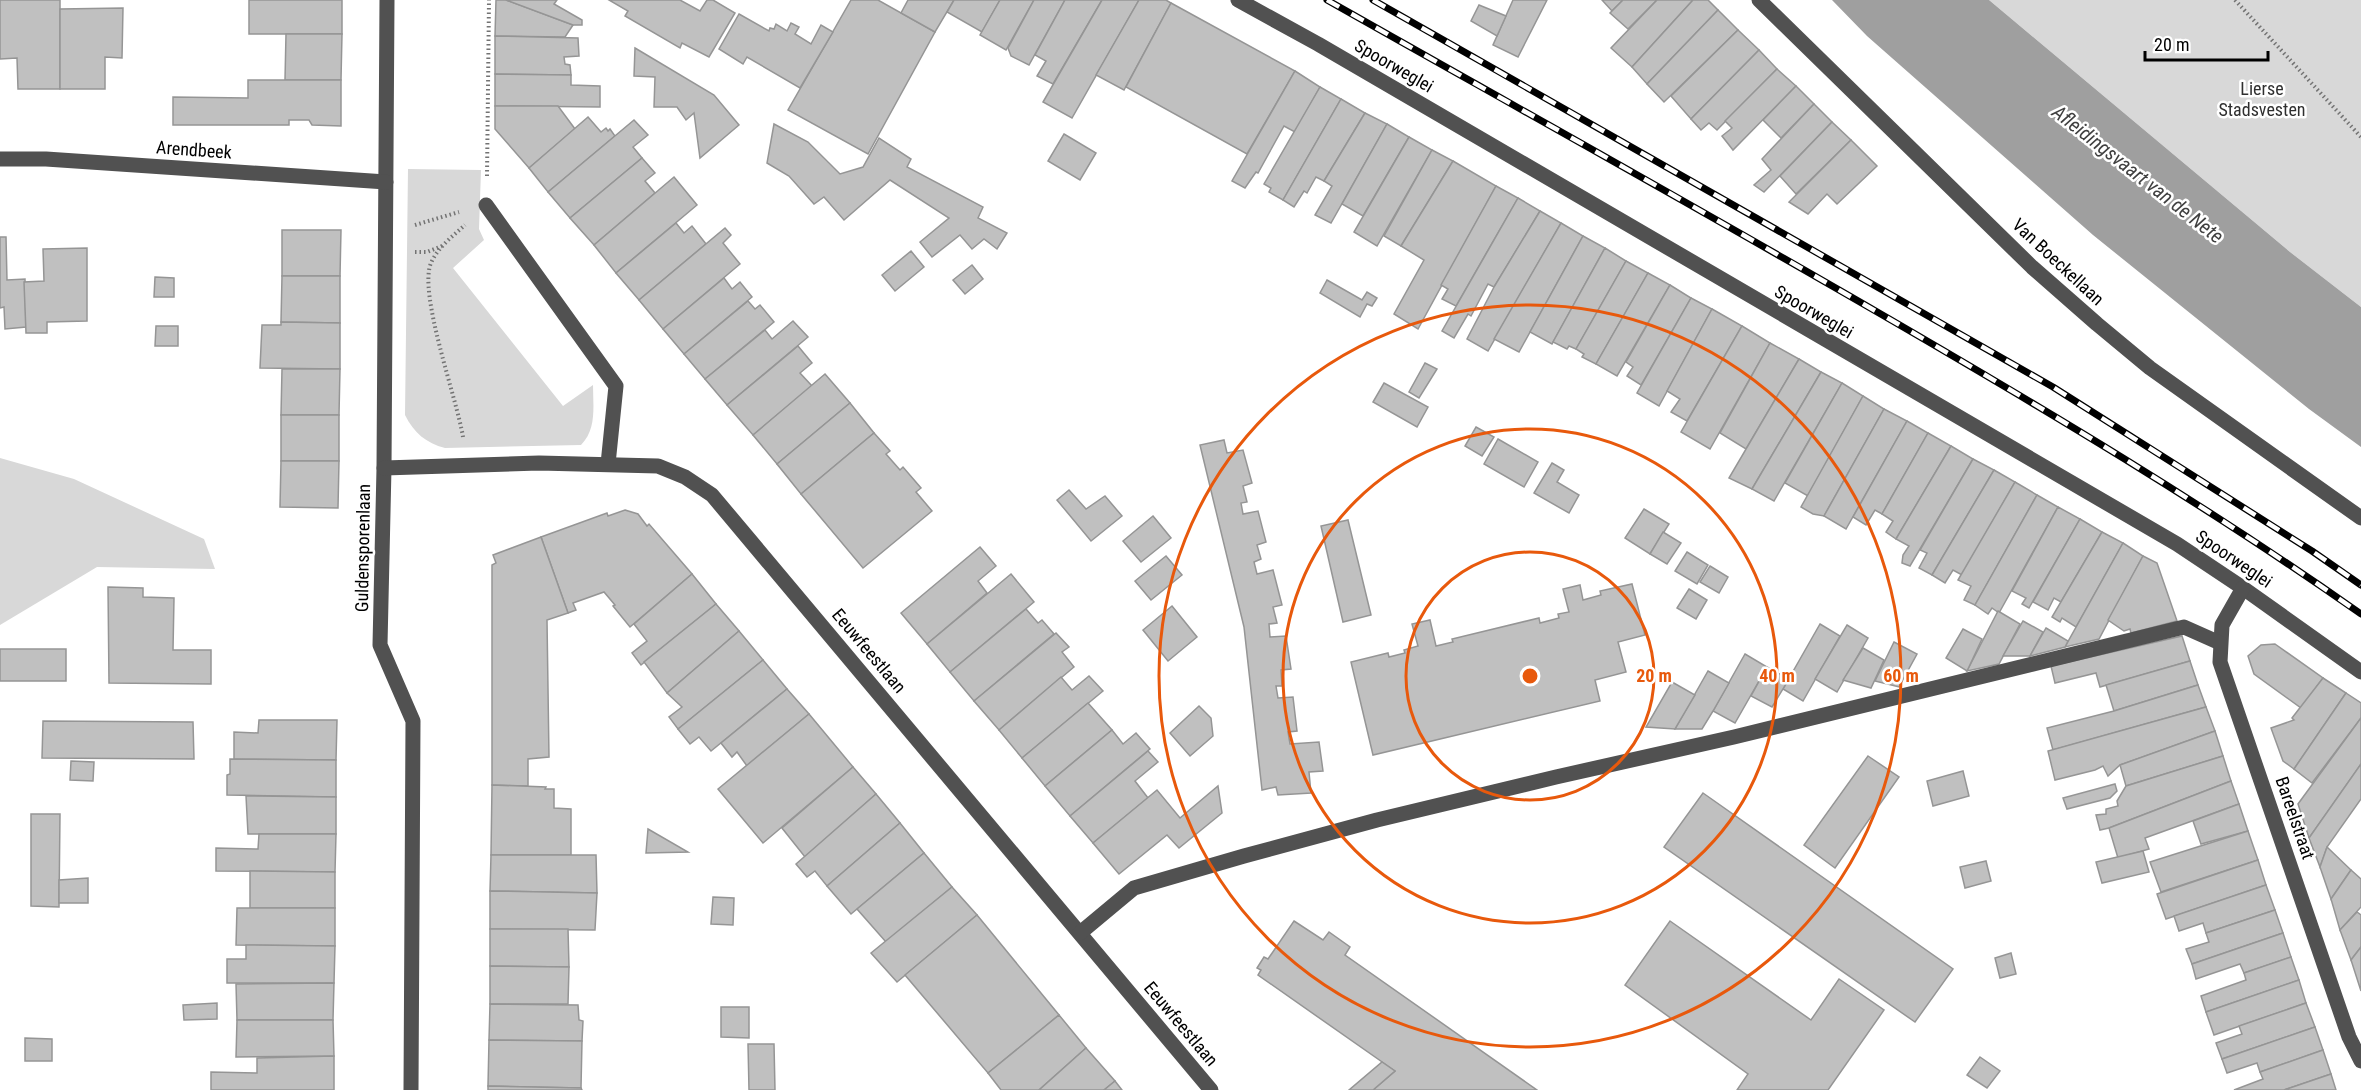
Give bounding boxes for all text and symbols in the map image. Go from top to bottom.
scale bar [2145,24,2268,62]
text: 20 m [2154,34,2189,55]
street label: Spoorweglei [1351,35,1437,97]
park label: Lierse Stadsvesten [2218,78,2306,120]
water label: Afleidingsvaart van de Nete [2047,99,2228,248]
street label: Arendbeek [156,136,233,163]
street label: Van Boeckellaan [2008,214,2108,309]
street label: Spoorweglei [1771,281,1857,343]
street label: Guldensporenlaan [351,484,374,612]
street label: Spoorweglei [2192,525,2276,592]
street label: Eeuwfeestlaan [828,604,911,697]
text: 20 m [1636,665,1672,686]
text: 40 m [1759,665,1795,686]
text: 60 m [1883,665,1919,686]
centre of rings [1520,666,1540,686]
street label: Bareelstraat [2272,774,2319,862]
street label: Eeuwfeestlaan [1140,977,1223,1070]

